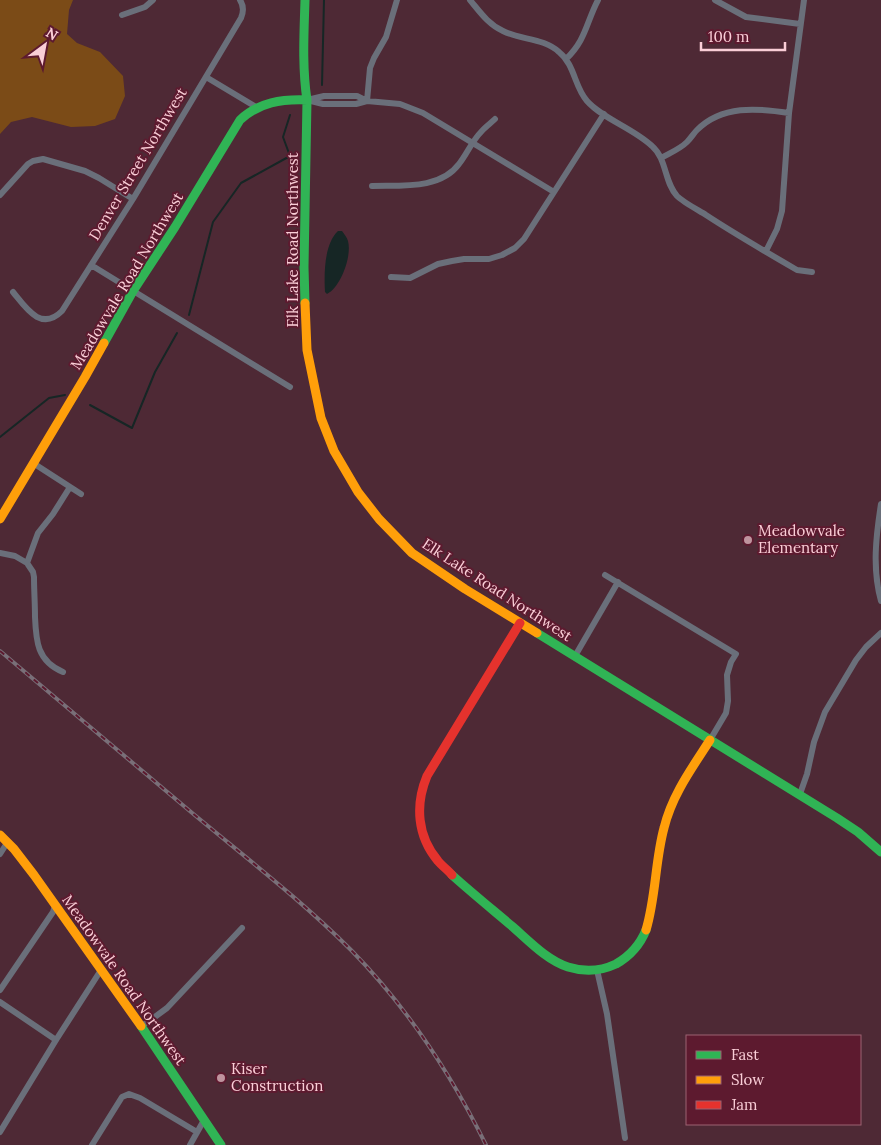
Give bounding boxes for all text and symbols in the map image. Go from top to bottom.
north arrow [20,20,70,70]
scale bar [701,20,785,52]
text: N [43,23,61,45]
text: 100 m [708,27,749,46]
street label: Denver Street Northwest [84,84,191,244]
street label: Elk Lake Road Northwest [283,152,302,328]
street label: Meadowvale Road Northwest [66,188,187,373]
place label: Meadowvale Elementary [758,521,845,557]
street label: Elk Lake Road Northwest [419,534,576,645]
marker: Meadowvale Elementary [742,534,754,546]
street label: Meadowvale Road Northwest [58,891,191,1069]
legend [686,1035,861,1125]
text: Fast [731,1045,759,1064]
place label: Kiser Construction [231,1059,323,1095]
text: Slow [731,1070,764,1089]
marker: Kiser Construction [215,1072,227,1084]
text: Jam [730,1095,758,1114]

